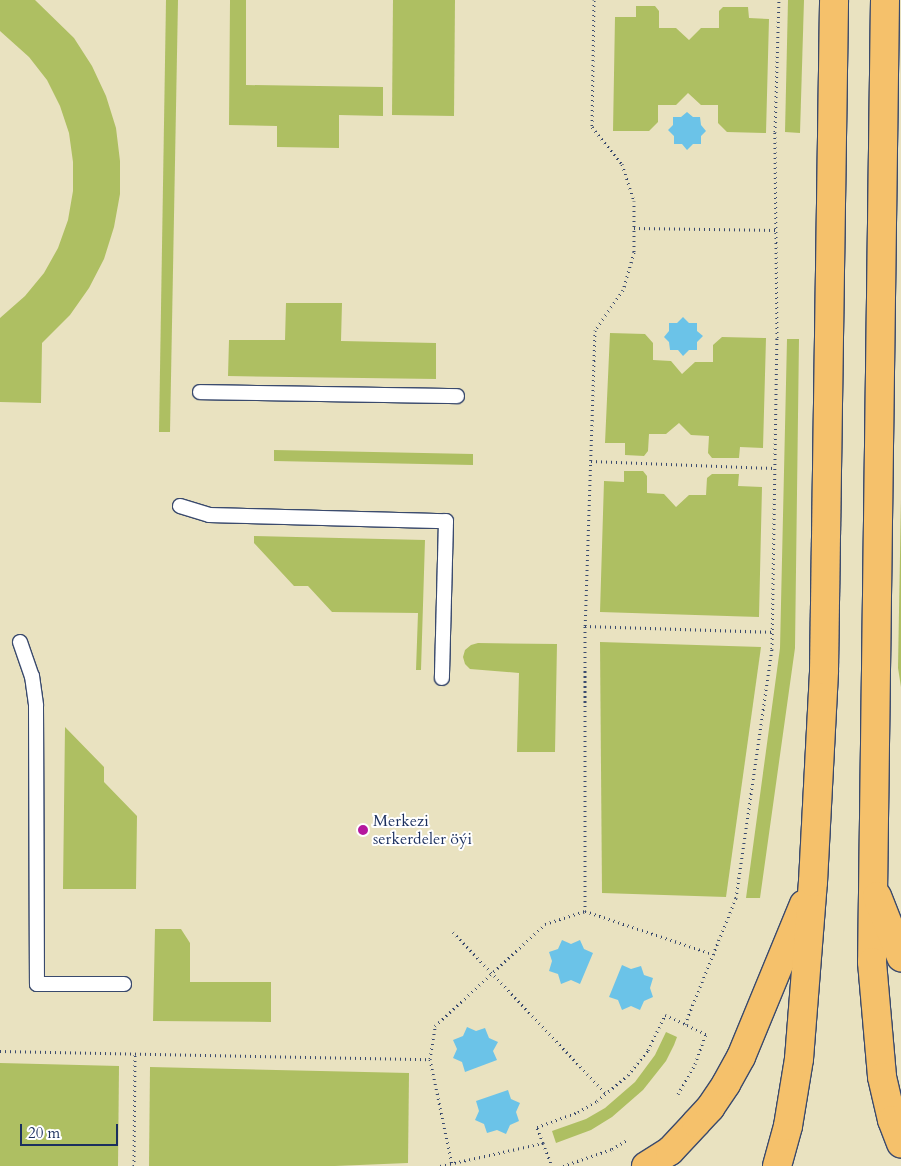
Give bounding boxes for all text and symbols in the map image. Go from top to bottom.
place label: Merkezi serkerdeler öýi [373,811,472,849]
marker: Merkezi serkerdeler öýi [357,824,369,836]
scale bar [22,1114,120,1146]
text: 20 m [28,1123,60,1143]

